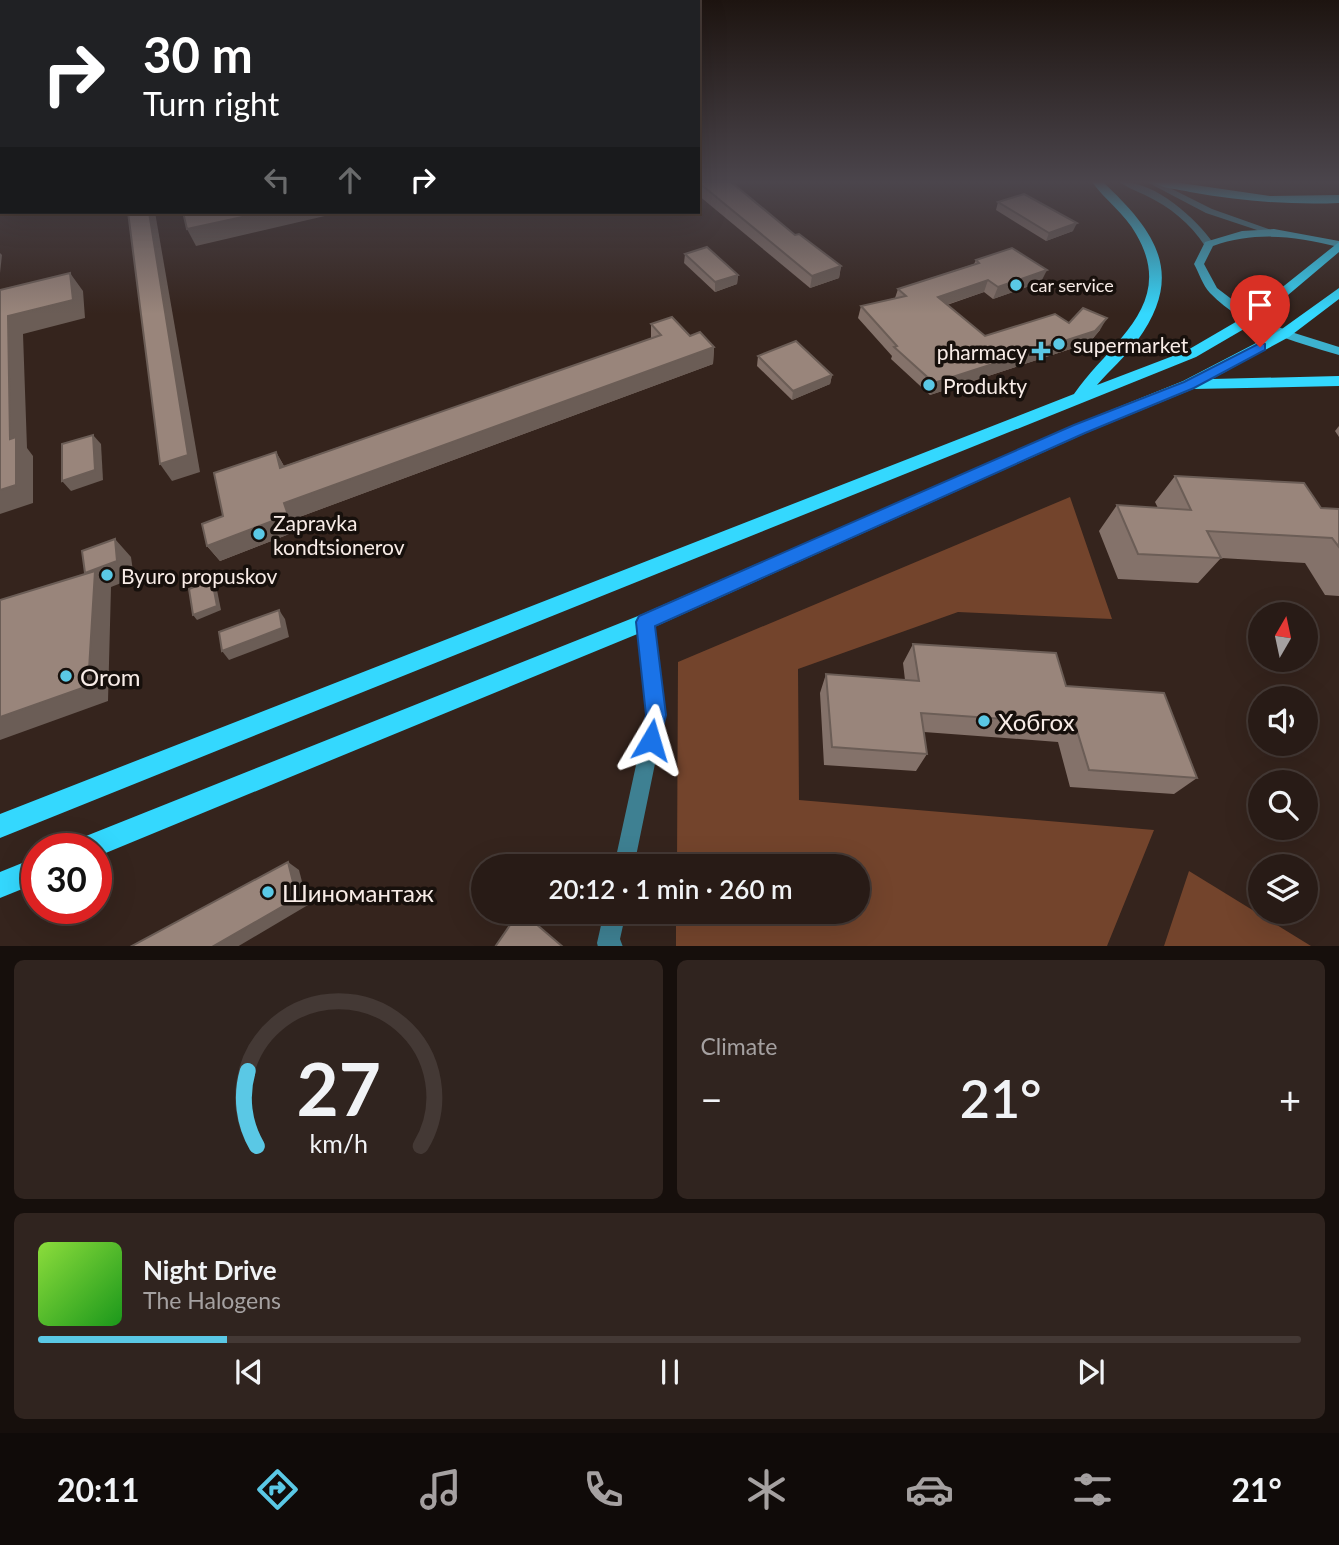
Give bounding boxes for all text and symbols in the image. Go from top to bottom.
text: 30 m [143,25,253,83]
icon: right [28,28,119,119]
text: Turn right [143,84,279,123]
icon: left [258,161,296,199]
icon: ahead [331,161,369,199]
icon: right [404,161,442,199]
place label: car service [1030,274,1114,296]
pin [1230,275,1290,347]
marker: car service [1008,277,1024,293]
icon: arrive [1241,286,1279,324]
place label: supermarket [1073,332,1189,357]
marker: supermarket [1051,336,1067,352]
place label: pharmacy [937,339,1027,364]
marker: pharmacy [1033,343,1049,359]
place label: Produkty [943,373,1027,398]
marker: Produkty [921,377,937,393]
place label: Zapravka kondtsionerov [273,510,405,559]
marker: Zapravka kondtsionerov [251,526,267,542]
place label: Byuro propuskov [121,563,277,588]
marker: Byuro propuskov [99,567,115,583]
north arrow [1248,602,1318,672]
map controls [1248,602,1318,924]
place label: Orom [80,662,141,691]
marker: Orom [58,668,74,684]
button: sound [1248,686,1318,756]
position arrow [614,703,688,777]
place label: Хобгох [998,707,1075,736]
marker: Хобгох [976,713,992,729]
button: search [1248,770,1318,840]
speed limit sign: 30 [21,833,112,924]
button: layers [1248,854,1318,924]
text: 20:12 · 1 min · 260 m [548,873,793,905]
place label: Шиномантаж [282,878,434,907]
marker: Шиномантаж [260,884,276,900]
text: Climate [701,1032,777,1060]
text: 27 [296,1044,380,1132]
text: 21° [960,1067,1042,1129]
text: − [701,1076,723,1122]
text: + [1279,1076,1301,1122]
text: km/h [309,1127,368,1157]
text: Night Drive [143,1254,277,1286]
text: The Halogens [143,1286,281,1314]
icon: previous [230,1353,268,1391]
icon: pause [651,1353,689,1391]
icon: next [1072,1353,1110,1391]
icon: directions [253,1465,302,1514]
icon: music [416,1465,465,1514]
icon: phone [579,1465,628,1514]
icon: climate [742,1465,791,1514]
icon: car [905,1465,954,1514]
icon: filters [1068,1465,1117,1514]
text: 20:11 [57,1470,139,1509]
text: 21° [1231,1470,1282,1509]

